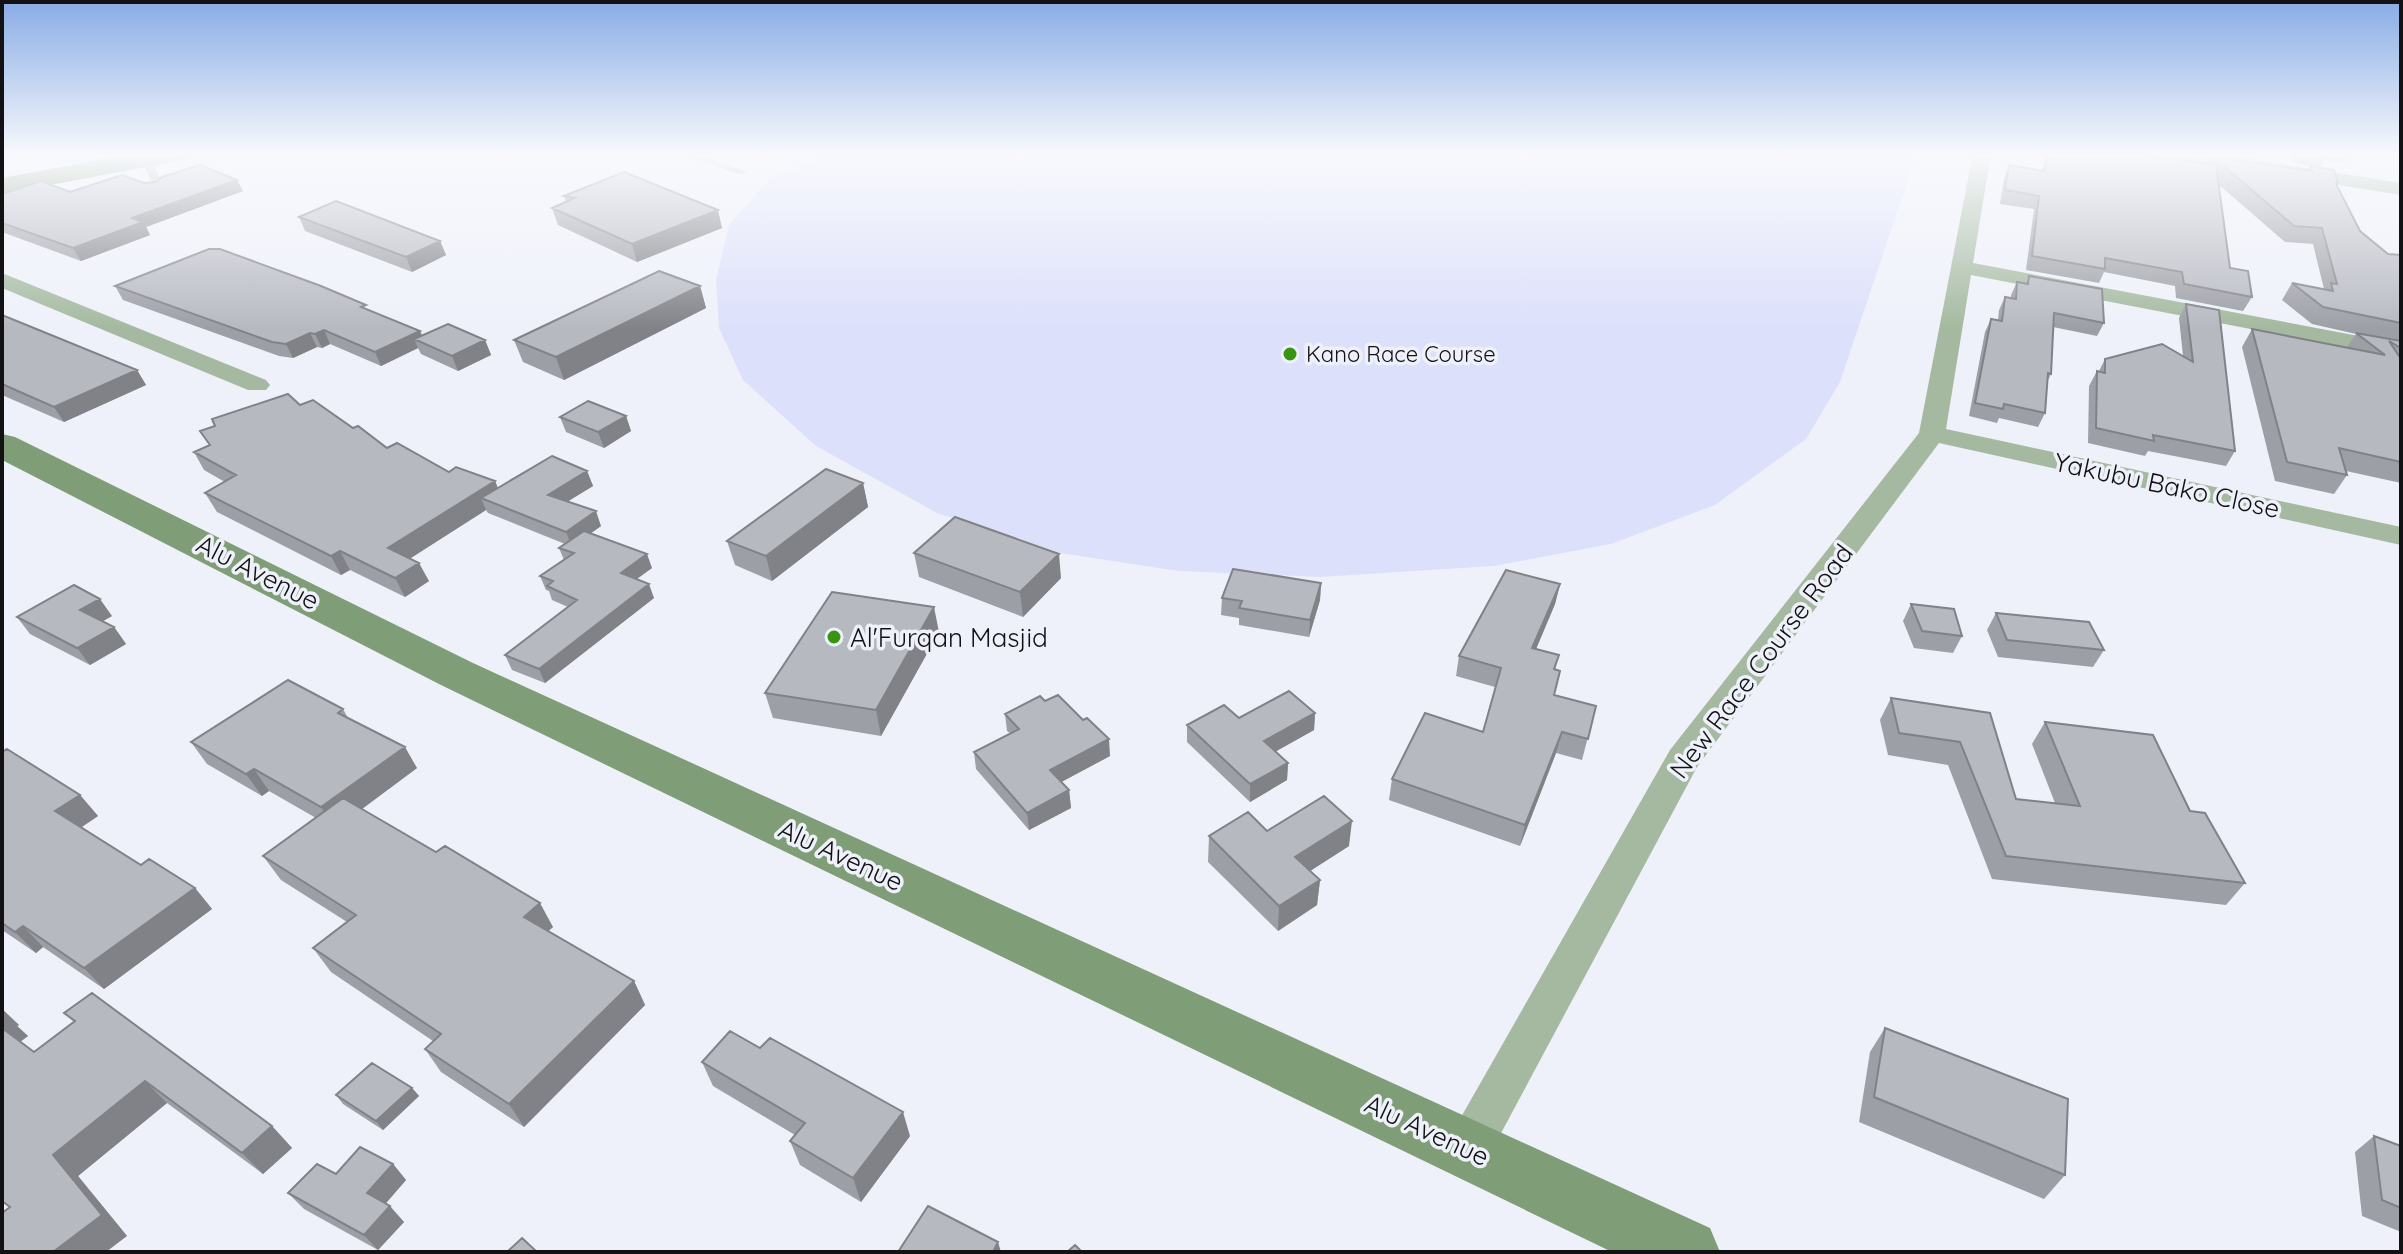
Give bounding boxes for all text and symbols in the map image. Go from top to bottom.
place label: Kano Race Course [1306,340,1496,368]
marker: Kano Race Course [1281,345,1299,363]
street label: Yakubu Bako Close [2051,445,2283,525]
street label: Alu Avenue [191,527,325,617]
street label: New Race Course Road [1662,537,1860,785]
place label: Al'Furqan Masjid [850,621,1048,654]
marker: Al'Furqan Masjid [825,628,843,646]
street label: Alu Avenue [774,812,908,898]
street label: Alu Avenue [1360,1087,1494,1173]

